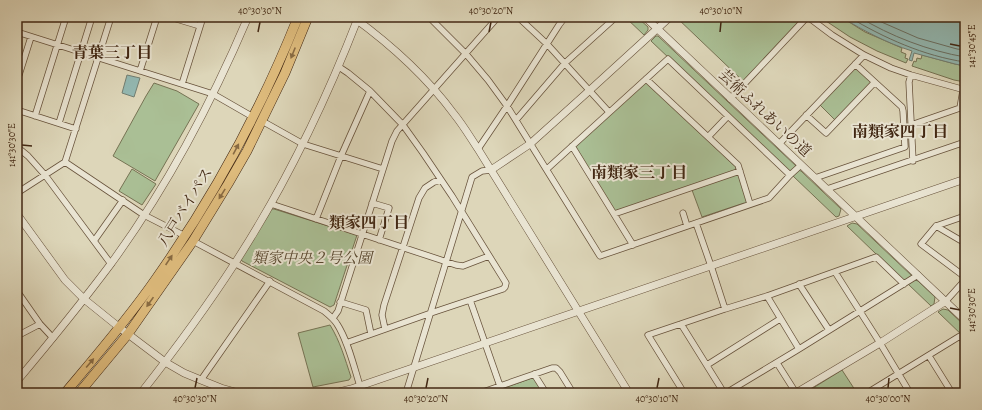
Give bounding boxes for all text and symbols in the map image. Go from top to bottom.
text: 40°30'30"N [238,4,282,17]
text: 40°30'20"N [469,4,513,17]
text: 40°30'10"N [699,4,743,17]
text: 141°30'45"E [965,24,978,68]
district label: 青葉三丁目 [72,42,152,64]
one-way arrow [290,48,296,59]
street label: 芸術ふれあいの道 [714,65,816,161]
district label: 南類家四丁目 [852,121,948,143]
text: 141°30'30"E [5,123,18,167]
one-way arrow [233,143,239,154]
district label: 南類家三丁目 [591,162,687,184]
street label: 八戸バイパス [153,164,217,250]
one-way arrow [218,189,226,199]
district label: 類家四丁目 [329,212,409,234]
park label: 類家中央２号公園 [252,248,375,268]
one-way arrow [165,255,173,265]
text: 141°30'30"E [965,288,978,332]
one-way arrow [146,297,154,307]
one-way arrow [86,358,95,368]
text: 40°30'30"N [173,392,217,405]
text: 40°30'20"N [404,392,448,405]
text: 40°30'10"N [635,392,679,405]
text: 40°30'00"N [866,392,910,405]

